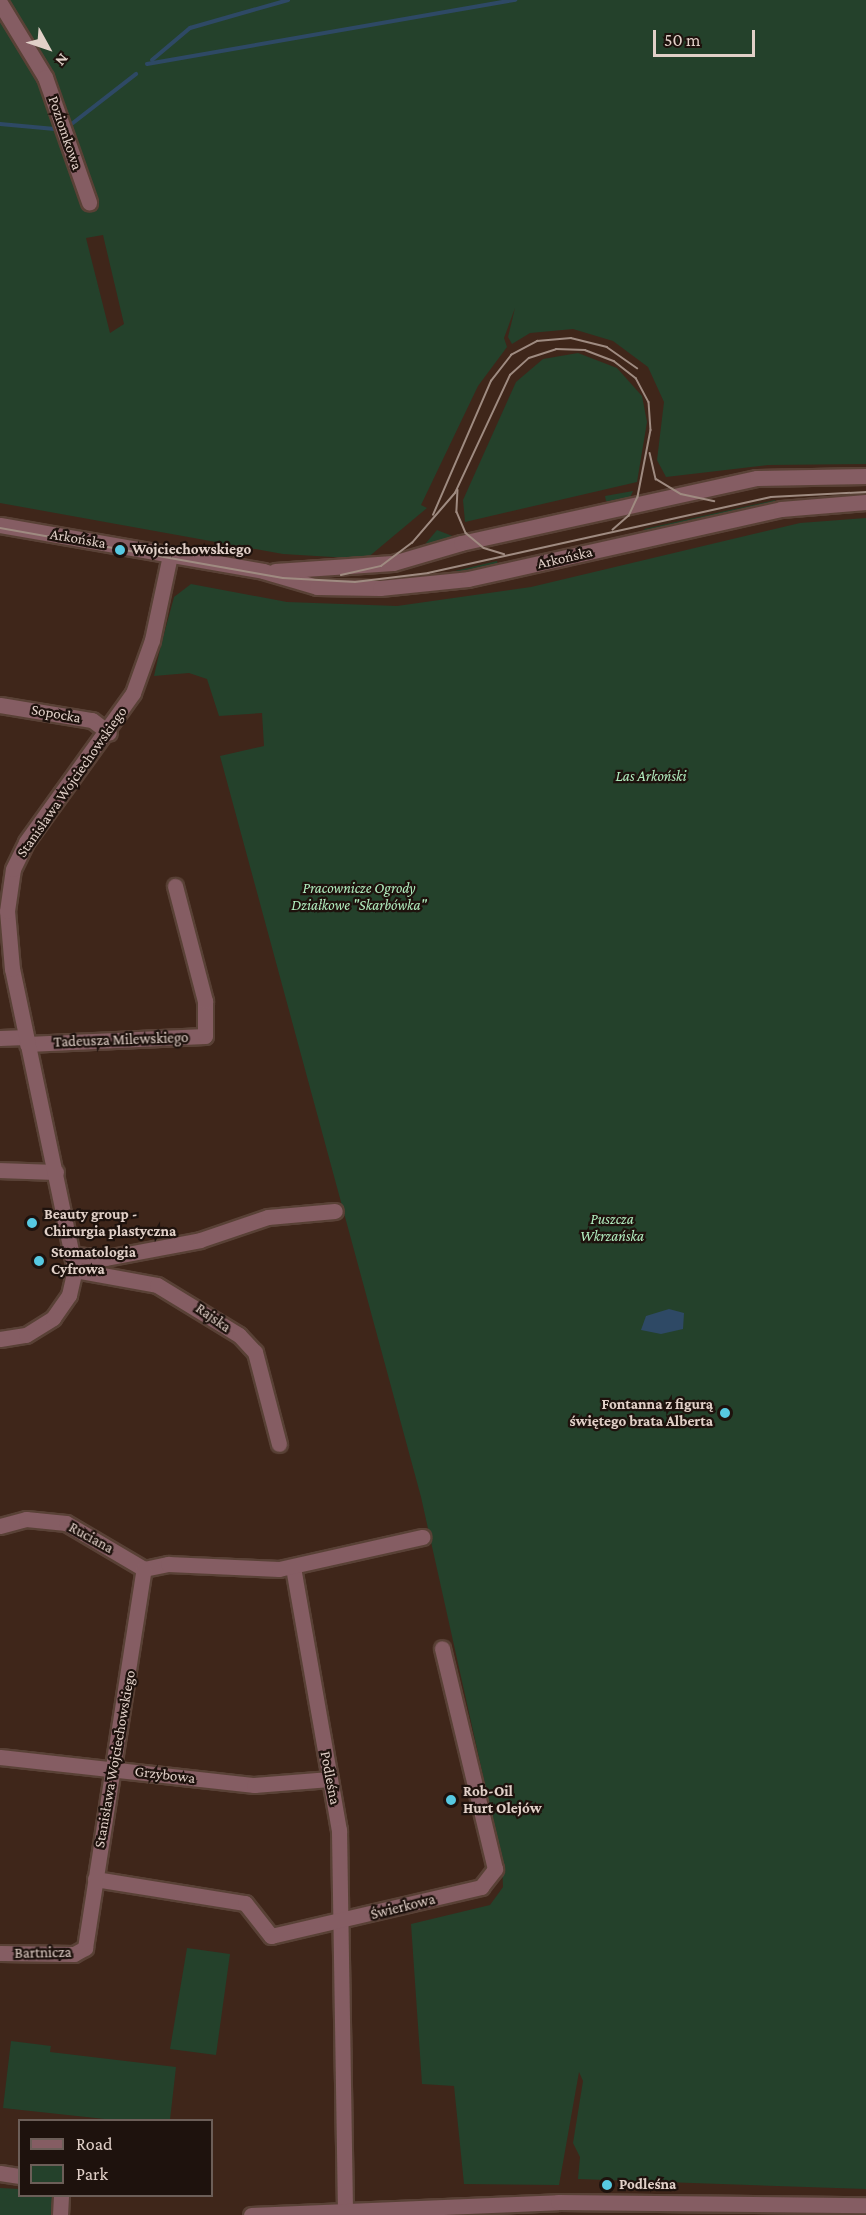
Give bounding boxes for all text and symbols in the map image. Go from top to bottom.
north arrow [18,18,78,78]
scale bar [656,18,758,56]
text: 50 m [664,30,701,50]
text: N [52,50,72,70]
street label: Poziomkowa [44,94,86,172]
street label: Arkońska [49,525,107,553]
place label: Wojciechowskiego [132,541,251,559]
marker: Wojciechowskiego [113,543,127,557]
street label: Arkońska [536,543,594,573]
street label: Sopocka [30,701,82,727]
street label: Stanisława Wojciechowskiego [13,703,131,861]
park label: Las Arkoński [615,768,687,786]
park label: Pracownicze Ogrody Działkowe "Skarbówka" [291,879,427,914]
street label: Tadeusza Milewskiego [53,1029,189,1051]
place label: Beauty group - Chirurgia plastyczna [44,1205,176,1240]
park label: Puszcza Wkrzańska [580,1210,644,1245]
marker: Beauty group - Chirurgia plastyczna [25,1216,39,1230]
place label: Stomatologia Cyfrowa [51,1243,136,1278]
marker: Stomatologia Cyfrowa [32,1254,46,1268]
street label: Rajska [192,1300,234,1336]
place label: Fontanna z figurą świętego brata Alberta [569,1395,713,1430]
marker: Fontanna z figurą świętego brata Alberta [718,1406,732,1420]
street label: Ruciana [66,1518,116,1558]
street label: Stanisława Wojciechowskiego [91,1669,139,1849]
street label: Podleśna [316,1750,344,1806]
street label: Grzybowa [134,1762,196,1788]
place label: Rob-Oil Hurt Olejów [463,1782,542,1817]
marker: Rob-Oil Hurt Olejów [444,1793,458,1807]
street label: Świerkowa [369,1890,437,1924]
street label: Bartnicza [14,1944,72,1962]
legend [18,2119,213,2197]
text: Road [76,2134,113,2154]
text: Park [76,2164,108,2184]
place label: Podleśna [619,2176,676,2194]
marker: Podleśna [600,2178,614,2192]

